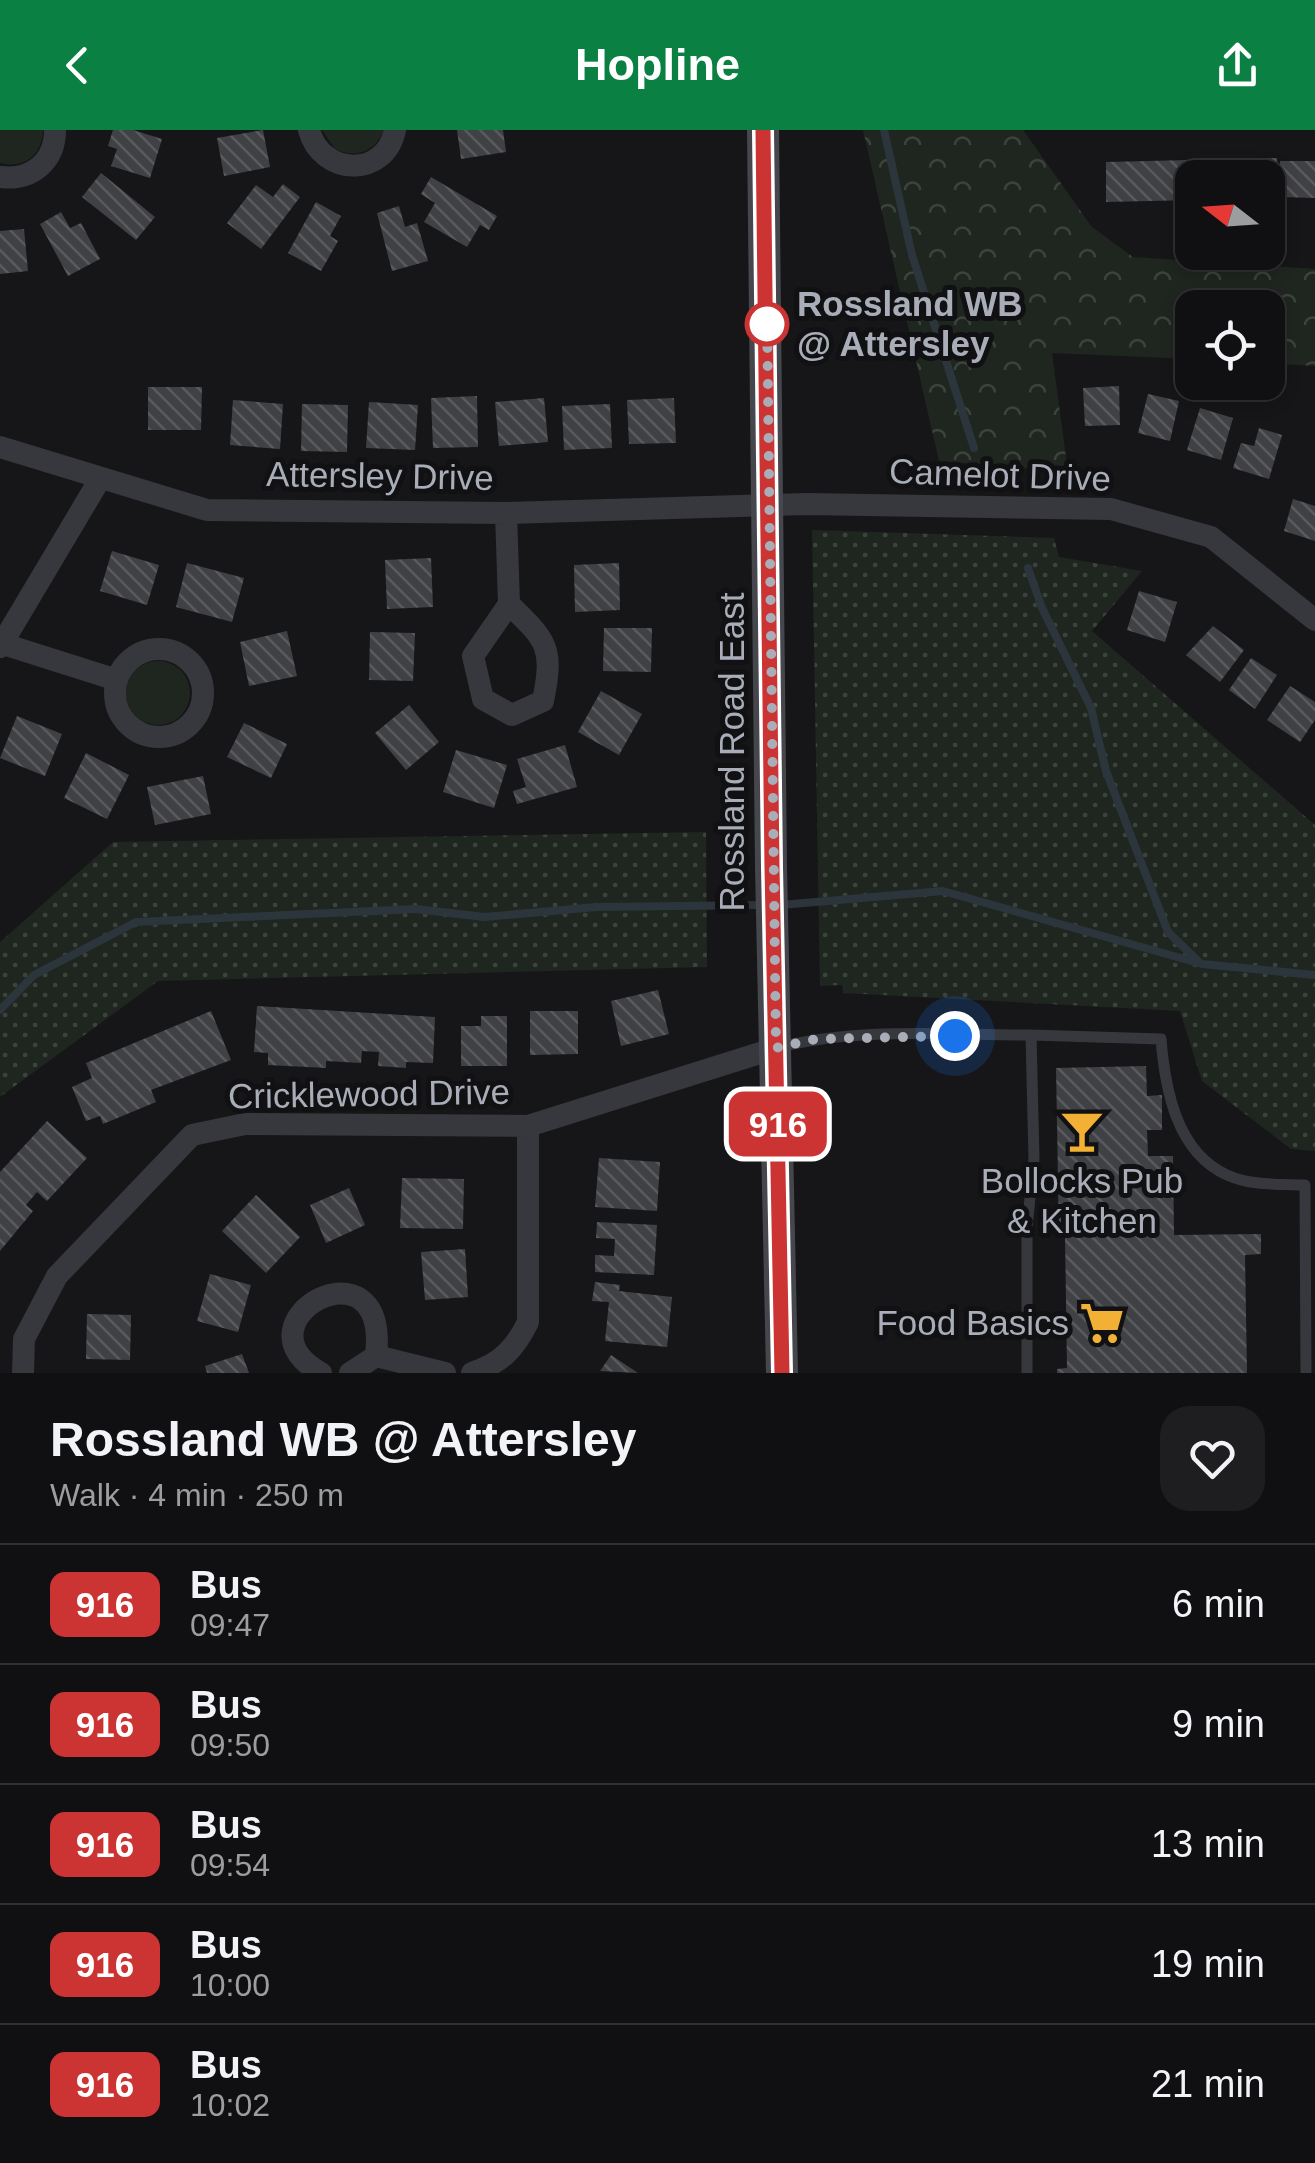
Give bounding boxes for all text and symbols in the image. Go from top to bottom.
icon: back [50,38,105,93]
icon: share [1210,38,1265,93]
text: Hopline [575,39,740,90]
north arrow [1175,160,1285,270]
map controls [1175,160,1285,400]
place label: Rossland WB @ Attersley [797,284,1023,363]
button: locate [1175,290,1285,400]
marker: Rossland WB @ Attersley [746,303,788,345]
street label: Camelot Drive [889,451,1111,498]
street label: Attersley Drive [266,454,494,497]
street label: Rossland Road East [712,592,751,912]
your location [930,1011,980,1061]
street label: Cricklewood Drive [228,1072,510,1115]
line badge: 916 [720,1092,836,1156]
text: 916 [749,1105,807,1144]
bar icon: Bollocks Pub & Kitchen [1058,1107,1106,1155]
place label: Bollocks Pub & Kitchen [981,1161,1183,1240]
supermarket icon: Food Basics [1078,1299,1126,1347]
place label: Food Basics [876,1303,1069,1342]
button: heart [1160,1406,1265,1511]
text: Rossland WB @ Attersley [50,1413,636,1466]
text: Walk · 4 min · 250 m [50,1477,344,1513]
text: Bus [190,1564,262,1606]
text: 6 min [1172,1583,1265,1625]
text: 916 [76,1585,134,1624]
text: 09:47 [190,1607,270,1643]
text: Bus [190,1684,262,1726]
text: 9 min [1172,1703,1265,1745]
text: 916 [76,1705,134,1744]
text: 09:50 [190,1727,270,1763]
text: Bus [190,1804,262,1846]
text: 13 min [1151,1823,1265,1865]
text: 916 [76,1825,134,1864]
text: 09:54 [190,1847,270,1883]
text: Bus [190,1924,262,1966]
text: 19 min [1151,1943,1265,1985]
text: 916 [76,1945,134,1984]
text: 10:00 [190,1967,270,2003]
text: Bus [190,2044,262,2086]
text: 21 min [1151,2063,1265,2105]
text: 916 [76,2065,134,2104]
text: 10:02 [190,2087,270,2123]

